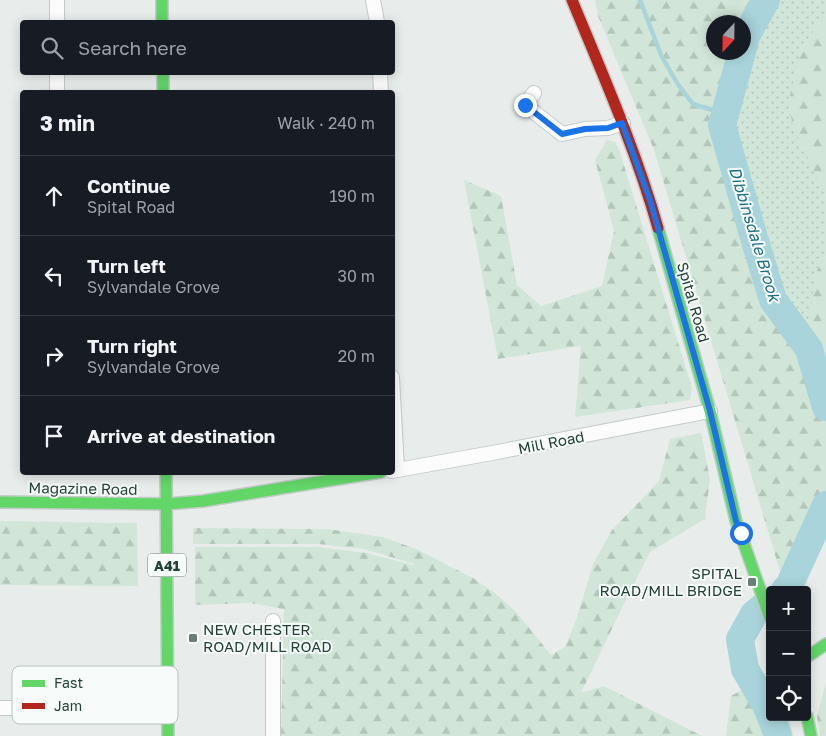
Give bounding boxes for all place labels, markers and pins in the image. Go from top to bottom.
place label: SPITAL ROAD/MILL BRIDGE [600,564,742,599]
marker: SPITAL ROAD/MILL BRIDGE [746,576,758,588]
place label: NEW CHESTER ROAD/MILL ROAD [203,620,332,655]
marker: NEW CHESTER ROAD/MILL ROAD [187,632,199,644]

